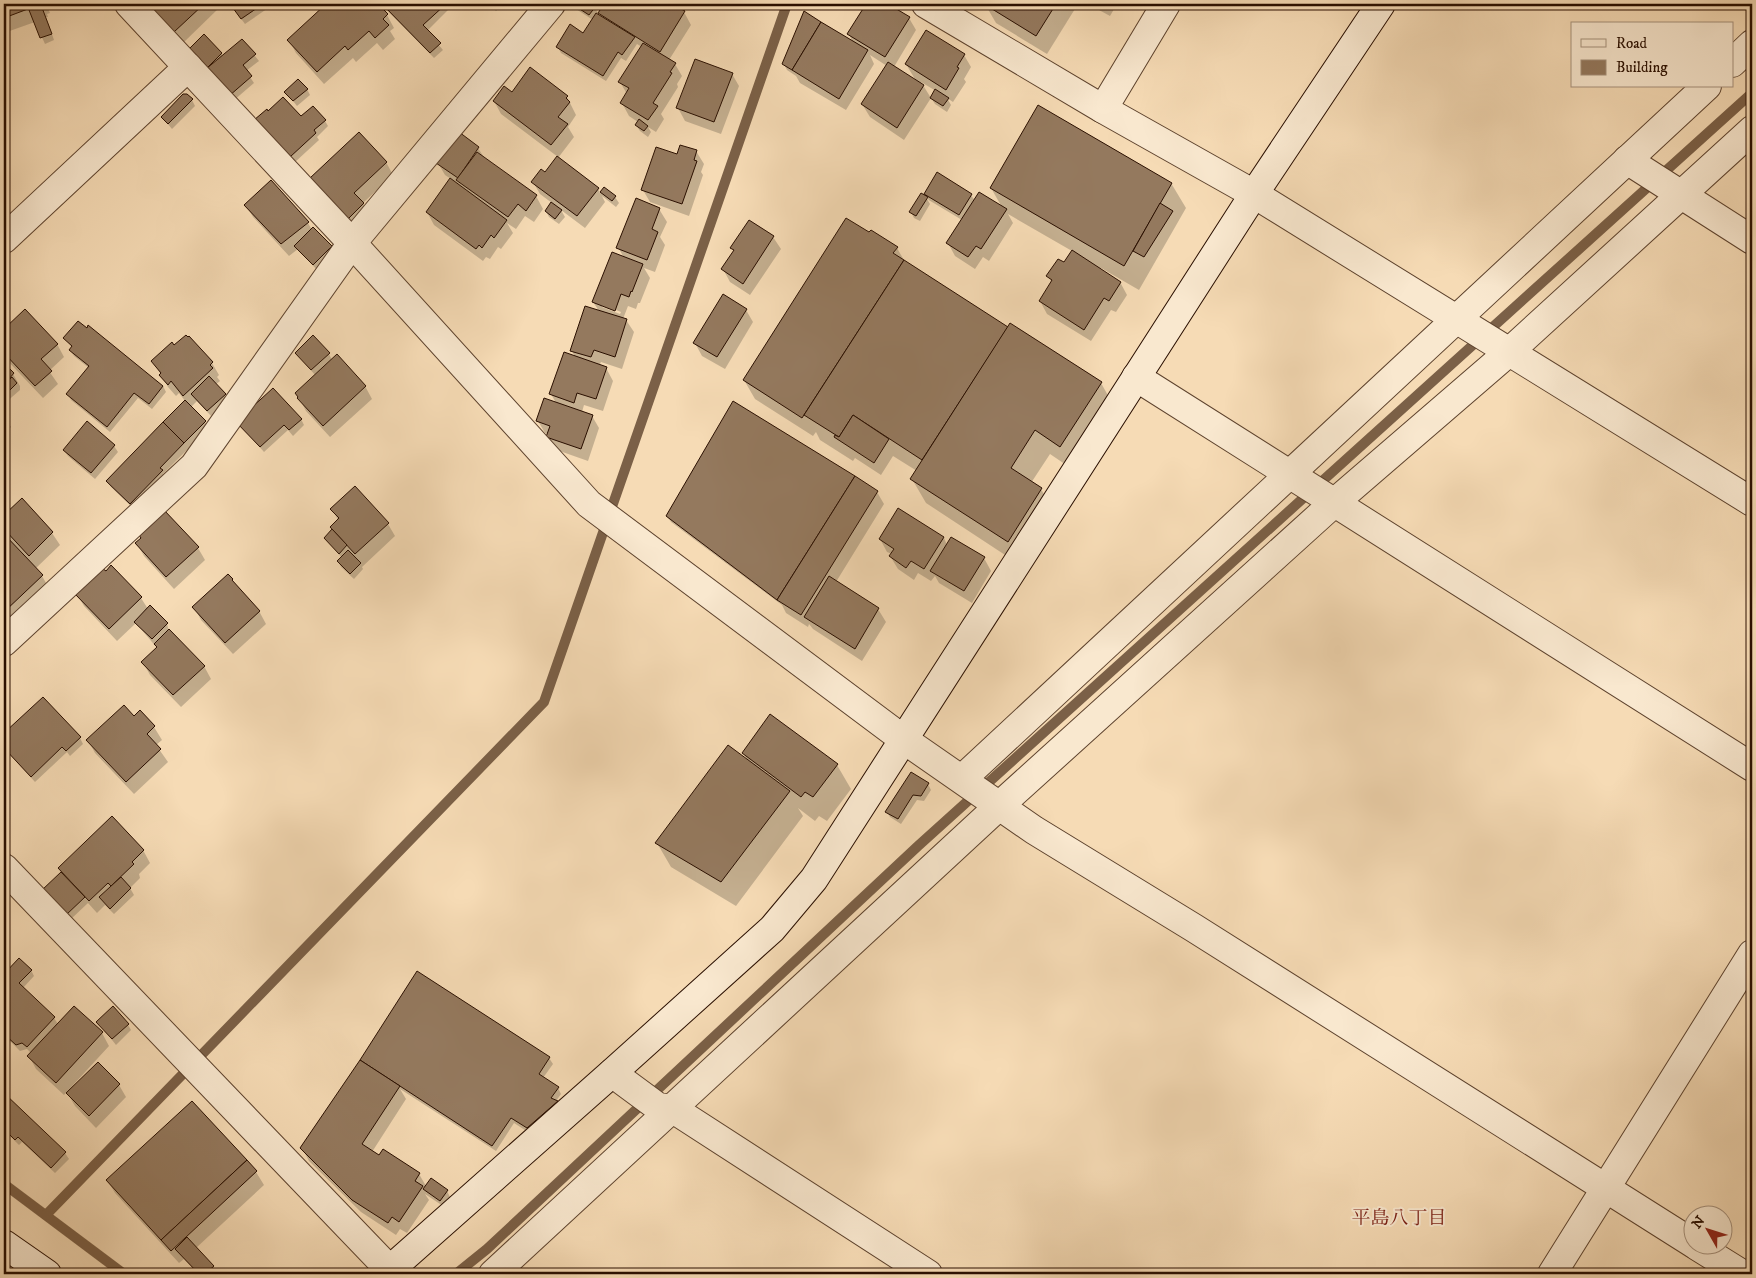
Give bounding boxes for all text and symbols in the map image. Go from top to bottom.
legend [1571,22,1734,88]
text: Road [1616,34,1648,53]
text: Building [1616,58,1668,77]
north arrow [1684,1206,1734,1256]
district label: 平島八丁目 [1351,1207,1447,1230]
text: N [1688,1212,1710,1233]

